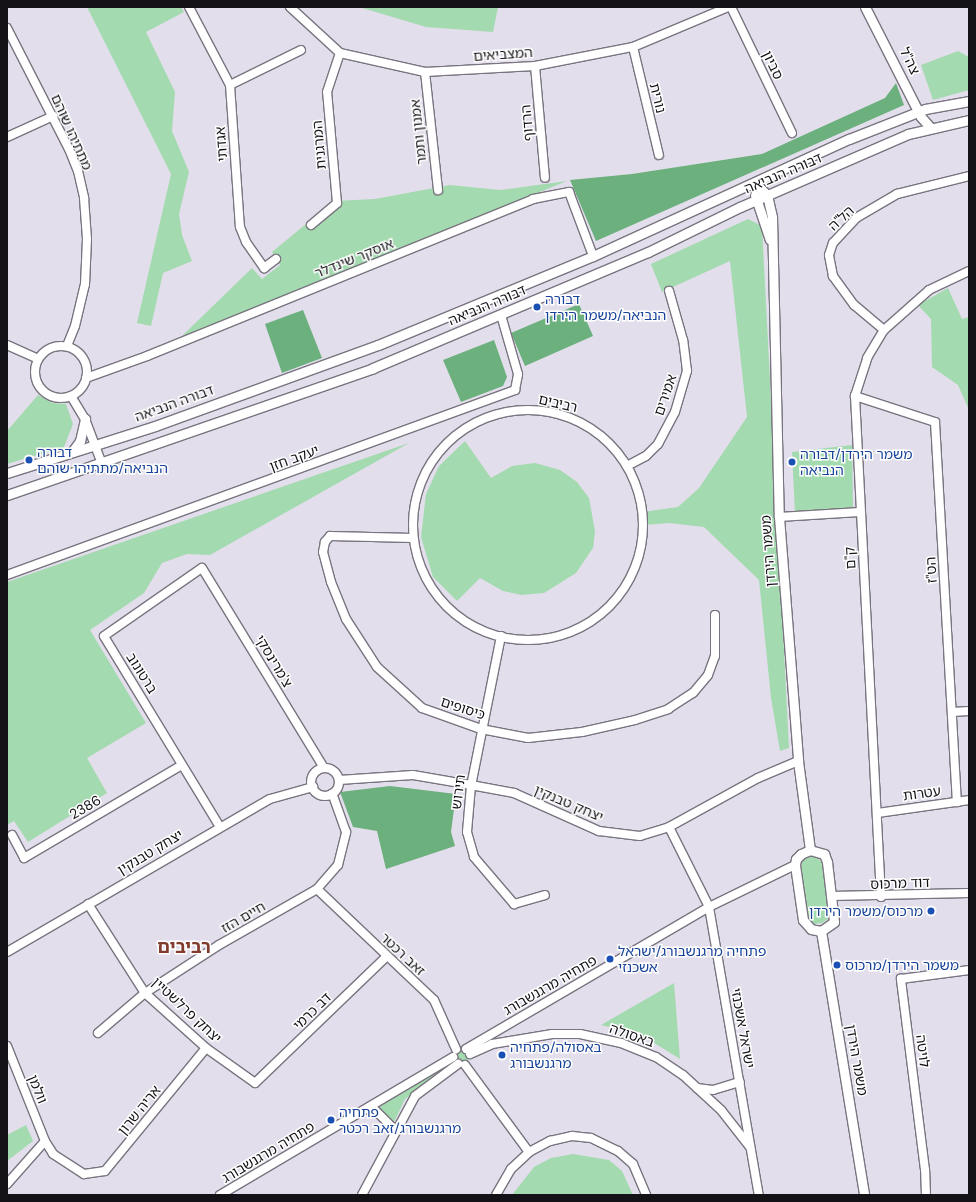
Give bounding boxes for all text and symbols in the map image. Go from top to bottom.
street label: המצביאים [473,44,533,64]
street label: צה"ל [896,45,924,77]
street label: סביון [759,48,787,82]
street label: נורית [646,81,670,115]
street label: מתתיהו שוהם [48,91,96,173]
street label: אמנון ותמר [406,98,430,166]
street label: הרדוף [517,104,537,142]
street label: המרגנית [308,120,330,170]
street label: אגדתי [211,126,231,162]
street label: דבורה הנביאה [742,149,824,197]
street label: הל"ה [825,202,857,234]
street label: אוסקר שינדלר [312,235,396,281]
street label: דבורה הנביאה [446,281,528,329]
place label: דבורה הנביאה/משמר הירדן [545,291,666,324]
marker: דבורה הנביאה/משמר הירדן [532,302,542,312]
street label: אמירים [650,372,680,418]
street label: דבורה הנביאה [132,381,216,425]
street label: רביבים [537,390,579,416]
street label: יעקב חזן [267,441,321,475]
place label: דבורה הנביאה/מתתיהו שוהם [37,444,168,476]
place label: משמר הירדן/דבורה הנביאה [800,446,913,478]
marker: דבורה הנביאה/מתתיהו שוהם [24,455,34,465]
marker: משמר הירדן/דבורה הנביאה [787,457,797,467]
street label: משמר הירדן [757,515,779,587]
street label: ק"ם [841,546,859,570]
street label: הט"ז [922,556,940,584]
street label: צ'מרינסקי [252,632,296,690]
street label: ברטונוב [123,649,161,697]
street label: כיסופים [439,693,487,723]
street label: תירוש [448,774,468,810]
street label: יצחק טבנקין [532,781,606,825]
street label: עטרות [902,782,942,804]
street label: 2386 [66,791,104,823]
street label: יצחק טבנקין [114,826,186,878]
street label: דוד מרכוס [870,874,930,892]
street label: חיים הזז [218,898,268,936]
place label: מרכוס/משמר הירדן [809,903,923,919]
marker: מרכוס/משמר הירדן [926,906,936,916]
street label: זאב רכטר [377,929,429,979]
district label: רביבים [157,936,211,958]
place label: פתחיה מרגנשבורג/ישראל אשכנזי [618,943,766,976]
street label: פתחיה מרגנשבורג [500,951,600,1019]
marker: פתחיה מרגנשבורג/ישראל אשכנזי [605,954,615,964]
place label: משמר הירדן/מרכוס [845,957,959,973]
marker: משמר הירדן/מרכוס [832,960,842,970]
street label: יצחק פרלשטיין [149,974,225,1046]
street label: ישראל אשכנזי [728,987,758,1069]
street label: דב כרמי [289,989,335,1033]
street label: באסולה [607,1020,657,1050]
street label: משמר הירדן [842,1023,872,1097]
street label: לויטה [913,1033,933,1069]
place label: באסולה/פתחיה מרגנשבורג [510,1039,602,1072]
marker: באסולה/פתחיה מרגנשבורג [497,1050,507,1060]
street label: וולמן [25,1072,51,1106]
street label: אריה שרון [114,1082,164,1138]
place label: פתחיה מרגנשבורג/זאב רכטר [339,1104,461,1136]
marker: פתחיה מרגנשבורג/זאב רכטר [326,1115,336,1125]
street label: פתחיה מרגנשבורג [219,1118,317,1186]

